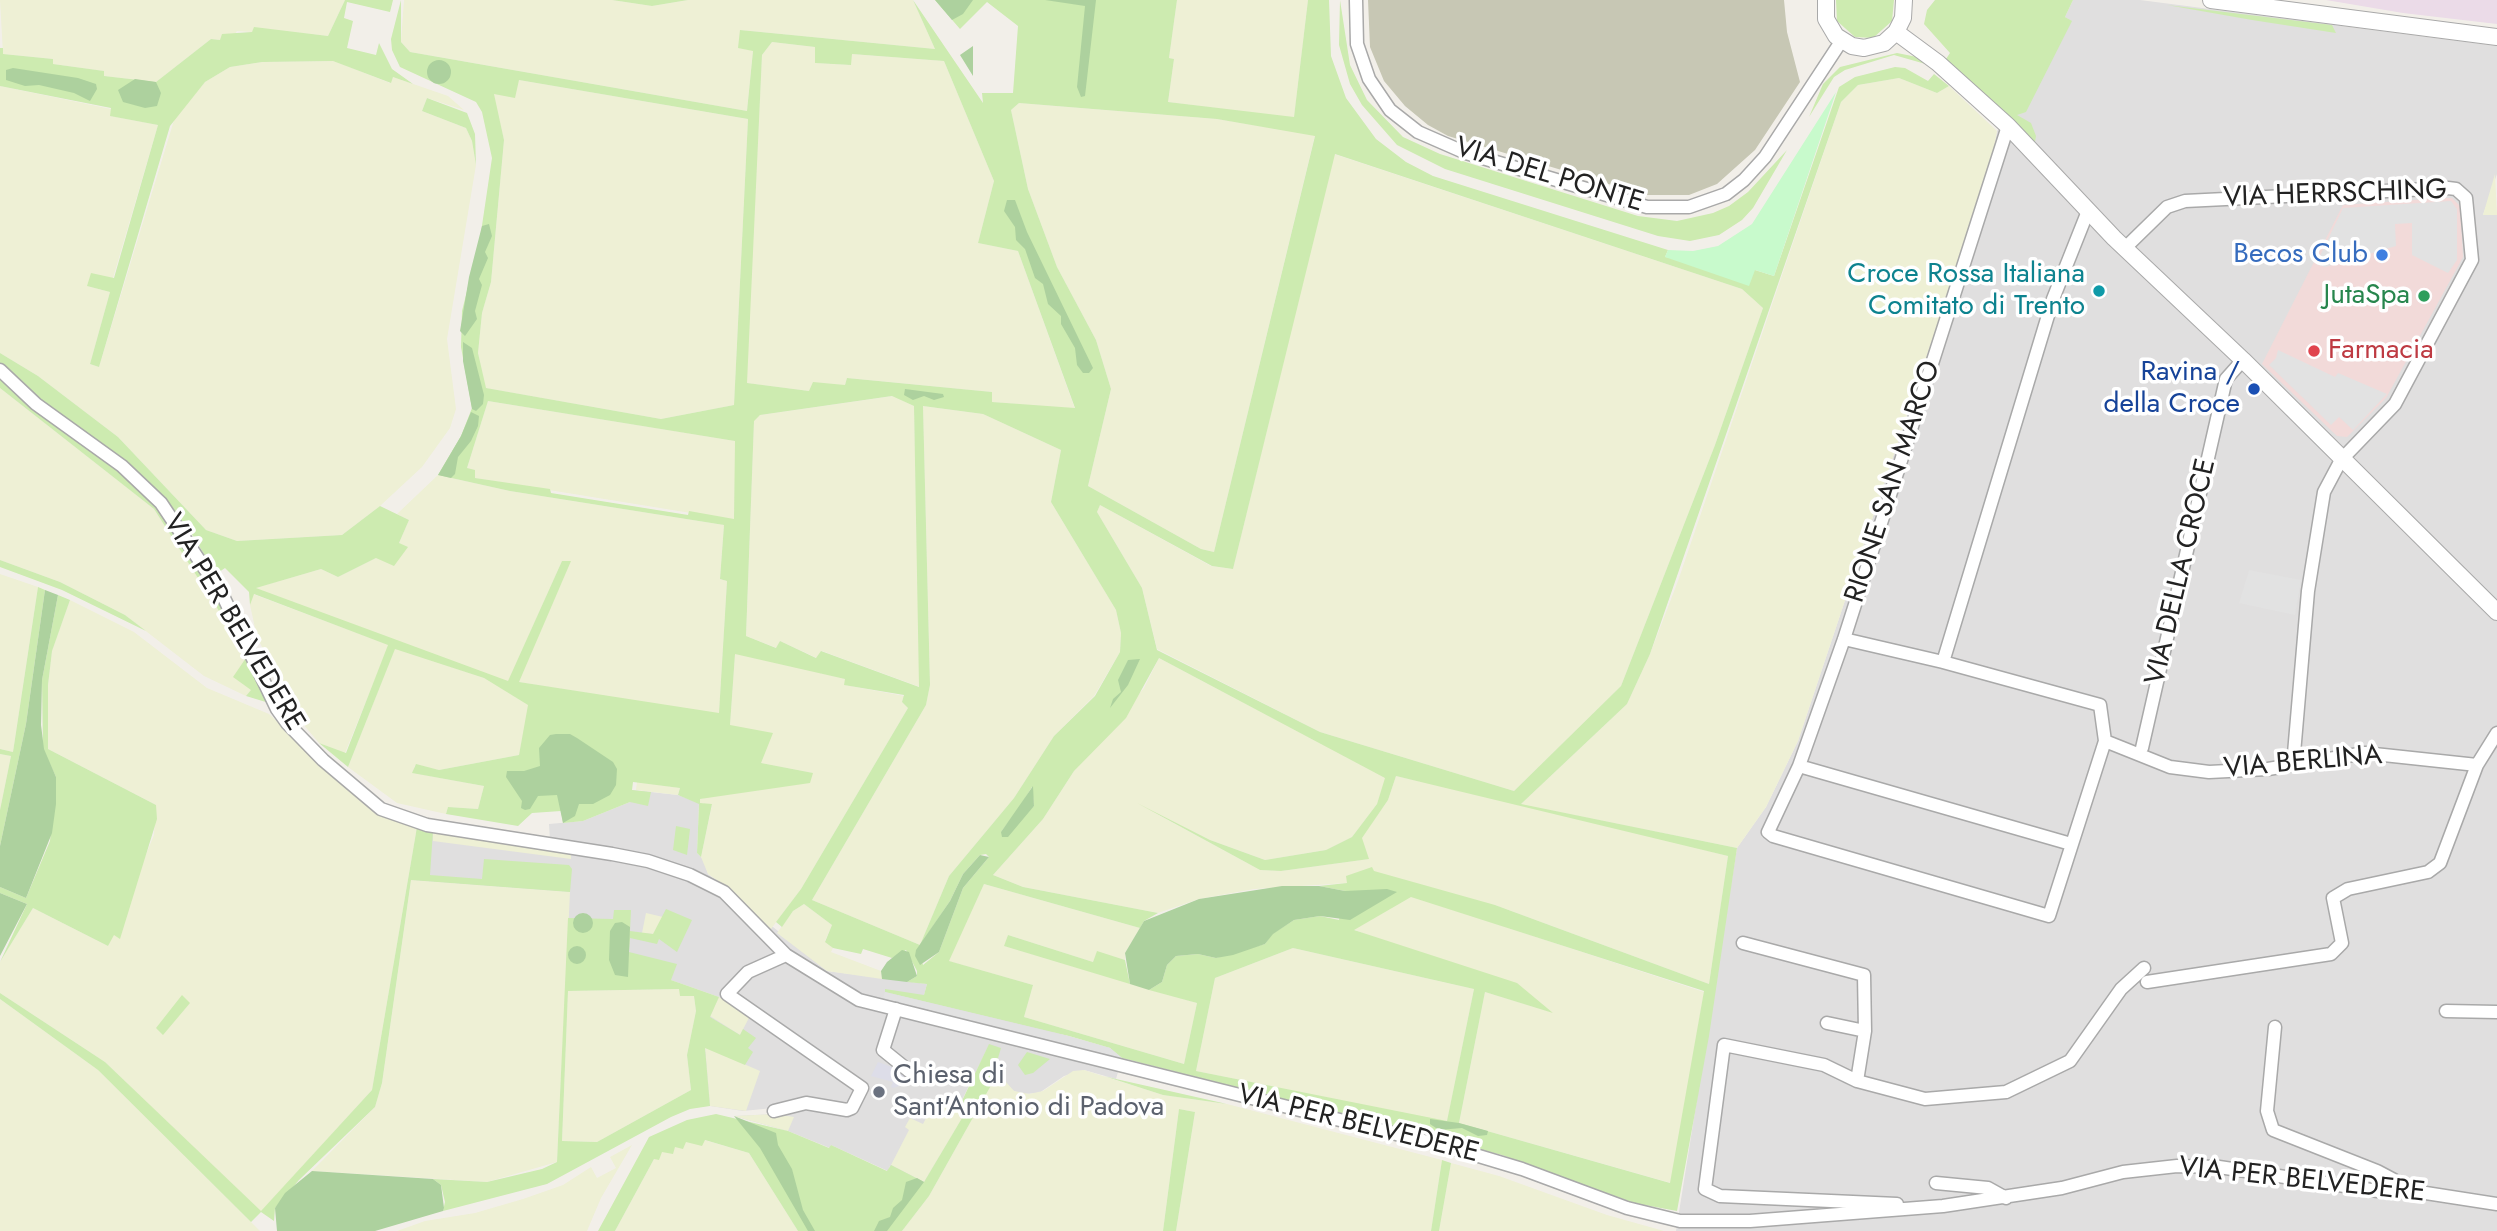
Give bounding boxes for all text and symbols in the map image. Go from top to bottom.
street label: VIA DEL PONTE [1451,131,1647,221]
street label: VIA HERRSCHING [2223,174,2447,216]
place label: Becos Club [2233,238,2368,272]
marker: Becos Club [2374,247,2390,263]
place label: Croce Rossa Italiana Comitato di Trento [1847,258,2085,324]
place label: JutaSpa [2324,279,2410,313]
marker: Croce Rossa Italiana Comitato di Trento [2091,283,2107,299]
marker: JutaSpa [2416,288,2432,304]
place label: Farmacia [2328,334,2434,368]
marker: Farmacia [2306,343,2322,359]
place label: Ravina / della Croce [2103,356,2240,422]
street label: RIONE SAN MARCO [1839,357,1949,607]
marker: Ravina / della Croce [2246,381,2262,397]
street label: VIA DELLA CROCE [2140,456,2224,688]
street label: VIA PER BELVEDERE [155,508,311,738]
street label: VIA BERLINA [2223,739,2383,787]
place label: Chiesa di Sant'Antonio di Padova [893,1059,1164,1125]
street label: VIA PER BELVEDERE [1234,1079,1482,1171]
marker: Chiesa di Sant'Antonio di Padova [871,1084,887,1100]
street label: VIA PER BELVEDERE [2177,1151,2427,1211]

